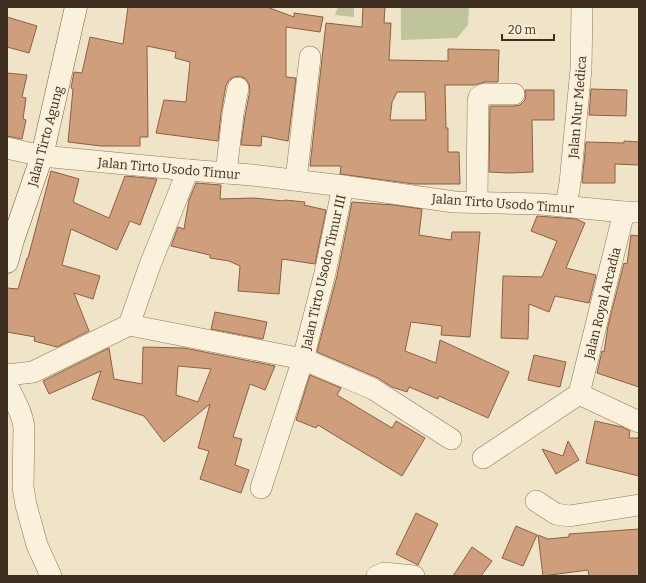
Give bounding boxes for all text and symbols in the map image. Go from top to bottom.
scale bar [502,16,554,42]
text: 20 m [508,23,537,37]
street label: Jalan Nur Medica [565,55,589,160]
street label: Jalan Tirto Agung [25,84,66,189]
street label: Jalan Tirto Usodo Timur [96,155,241,182]
street label: Jalan Tirto Usodo Timur [430,191,575,216]
street label: Jalan Tirto Usodo Timur III [298,193,349,352]
street label: Jalan Royal Arcadia [581,246,624,362]

